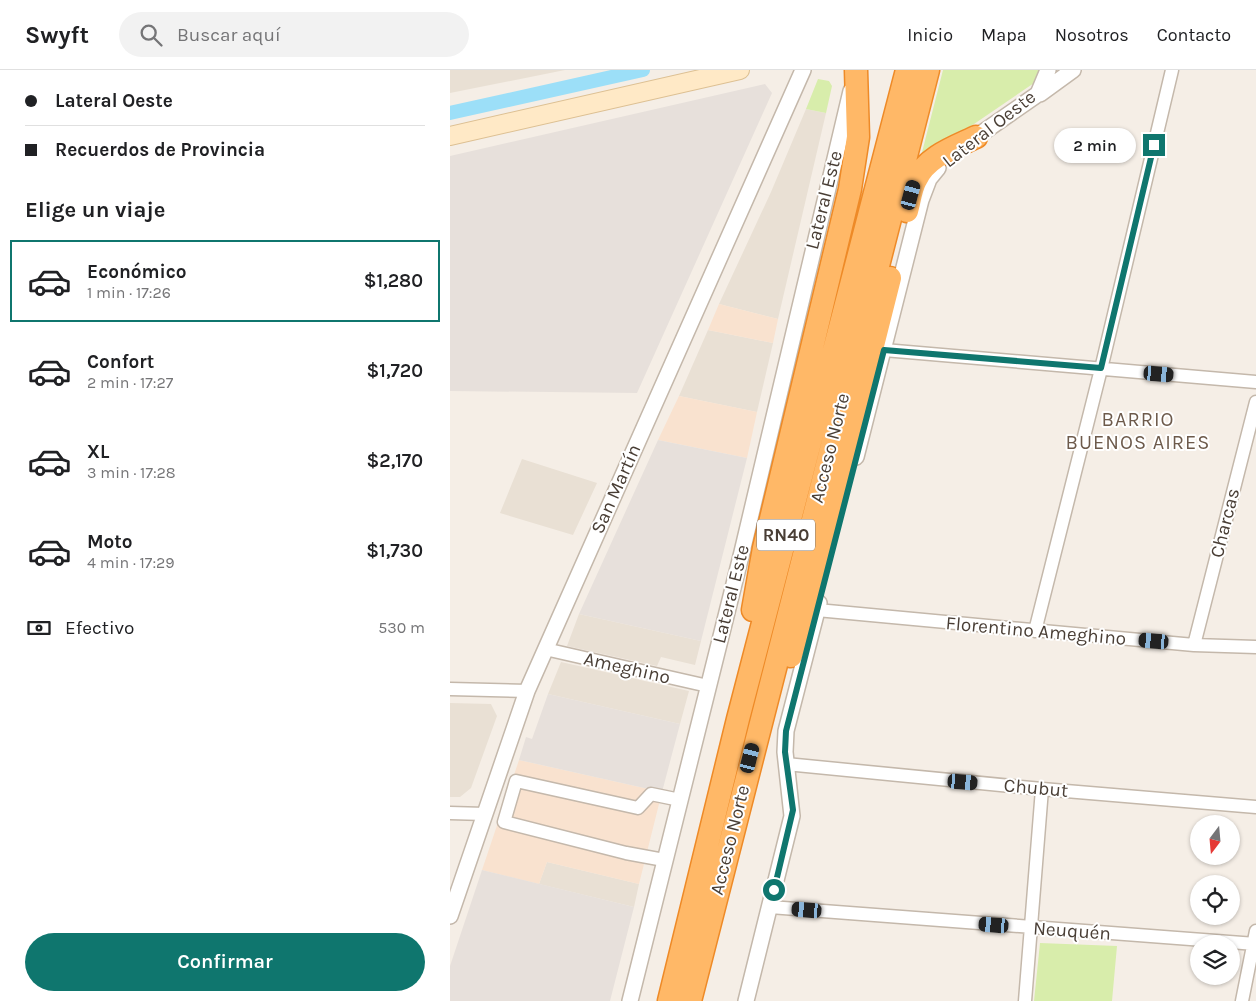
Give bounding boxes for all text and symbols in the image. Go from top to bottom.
search box [119,12,469,57]
text: Swyft [25,21,89,49]
icon: search [137,21,165,49]
text: Buscar aquí [177,24,281,46]
text: Inicio [907,24,953,46]
text: Mapa [981,24,1027,46]
text: Nosotros [1055,24,1129,46]
text: Contacto [1157,24,1231,46]
street label: Lateral Oeste [938,86,1040,172]
text: Lateral Oeste [55,90,173,112]
callout: 2 min [1054,128,1136,162]
route end [1143,134,1165,156]
text: 2 min [1073,136,1117,155]
text: Recuerdos de Provincia [55,139,265,161]
street label: Lateral Este [801,148,847,252]
car [899,179,922,211]
text: Elige un viaje [25,197,165,223]
icon: car [27,259,72,304]
text: Económico [87,261,187,283]
text: $1,280 [364,270,423,292]
text: 1 min · 17:26 [87,283,171,302]
icon: car [27,349,72,394]
text: Confort [87,351,154,373]
text: $1,720 [367,360,423,382]
car [1143,365,1174,383]
text: 2 min · 17:27 [87,373,173,392]
street label: Acceso Norte [806,391,854,505]
district label: BARRIO BUENOS AIRES [1066,408,1210,454]
icon: car [27,439,72,484]
text: XL [87,441,109,463]
street label: San Martín [587,441,645,537]
text: $2,170 [367,450,423,472]
text: 3 min · 17:28 [87,463,176,482]
street label: Charcas [1206,486,1244,560]
road number: RN40 [757,520,815,550]
icon: car [27,529,72,574]
text: Moto [87,531,133,553]
text: $1,730 [366,540,423,562]
street label: Lateral Este [708,542,754,646]
text: 4 min · 17:29 [87,553,175,572]
street label: Florentino Ameghino [945,612,1127,650]
icon: cash [25,614,53,642]
text: Efectivo [65,617,134,639]
text: 530 m [378,618,425,637]
car [1138,632,1169,650]
street label: Ameghino [582,647,672,689]
car [739,742,760,774]
car [947,773,978,791]
street label: Chubut [1003,774,1069,802]
street label: Acceso Norte [706,783,754,897]
north arrow [1190,815,1240,865]
map controls [1190,815,1240,985]
button: locate [1190,875,1240,925]
route start [763,879,785,901]
car [791,901,822,919]
car [978,916,1009,934]
street label: Neuquén [1032,917,1112,945]
button: Confirmar [25,933,425,991]
button: layers [1190,935,1240,985]

